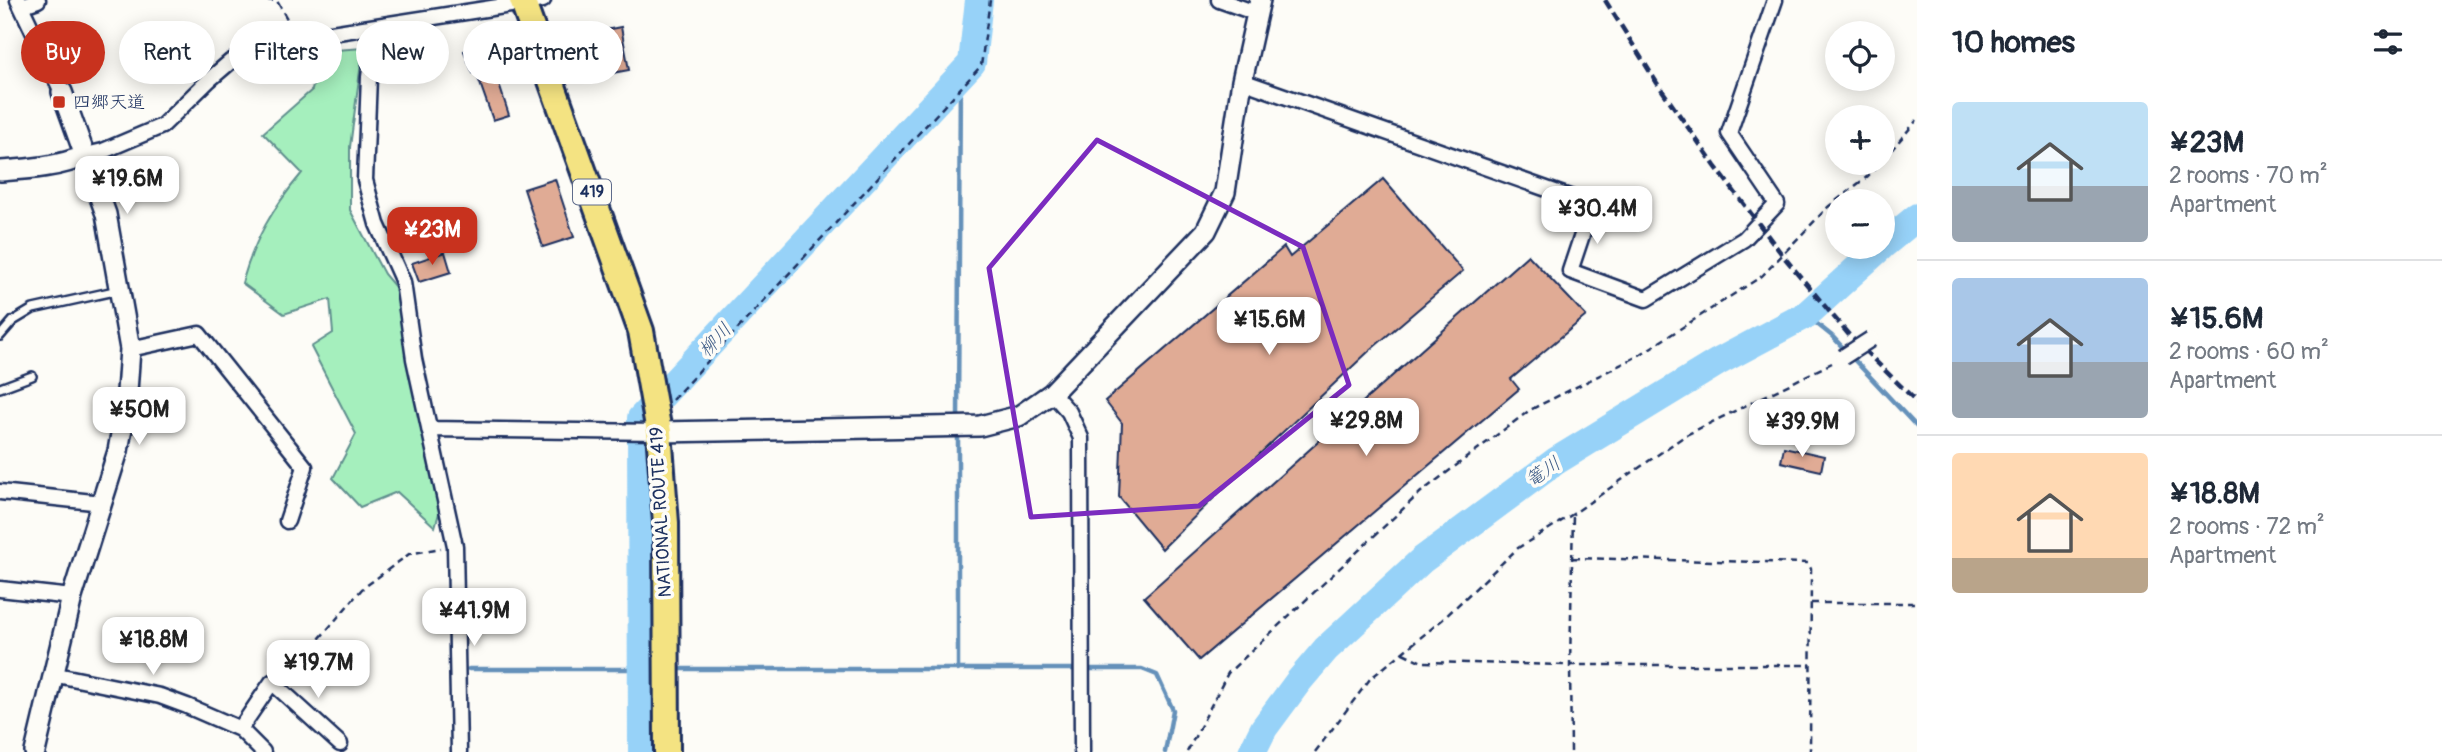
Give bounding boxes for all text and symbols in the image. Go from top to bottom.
chip: Buy [21,21,105,84]
chip: Rent [119,21,215,84]
chip: Filters [229,21,342,84]
chip: New [356,21,449,84]
chip: Apartment [463,21,623,84]
map controls [1825,21,1895,259]
button: locate [1825,21,1895,91]
icon: filters [2369,23,2407,61]
text: 10 homes [1952,24,2075,61]
place label: 四郷天道 [73,91,145,114]
marker: 四郷天道 [51,94,67,110]
button: + [1825,105,1895,175]
text: ¥23M [2169,124,2244,161]
icon: home [2008,130,2092,214]
pin: ¥19.6M [70,156,184,216]
text: 2 rooms · 70 m² [2169,161,2328,190]
text: ¥19.6M [91,164,163,193]
road number: 419 [573,180,611,204]
pin: ¥30.4M [1540,187,1654,246]
button: − [1825,189,1895,259]
text: Apartment [2169,190,2276,219]
text: ¥30.4M [1557,194,1637,223]
pin: ¥23M [391,208,473,267]
text: ¥23M [403,215,461,244]
pin: ¥15.6M [1212,298,1326,357]
text: ¥15.6M [2169,300,2263,337]
text: ¥15.6M [1233,305,1305,334]
icon: home [2008,306,2092,390]
water label: 柳川 [693,318,737,362]
text: 2 rooms · 60 m² [2169,337,2329,366]
text: Apartment [2169,366,2276,395]
pin: ¥50M [98,388,180,447]
text: ¥50M [109,395,169,424]
pin: ¥29.8M [1309,398,1423,458]
pin: ¥39.9M [1745,400,1859,459]
text: ¥29.8M [1329,406,1403,435]
text: ¥39.9M [1765,407,1839,436]
street label: NATIONAL ROUTE 419 [645,426,677,598]
water label: 篭川 [1521,451,1565,493]
text: ¥18.8M [2169,475,2260,512]
icon: home [2008,481,2092,565]
text: 2 rooms · 72 m² [2169,512,2325,541]
text: Apartment [2169,541,2276,570]
pin: ¥41.9M [417,588,531,648]
text: ¥41.9M [438,596,510,625]
pin: ¥18.8M [96,618,210,677]
text: ¥18.8M [118,625,188,654]
pin: ¥19.7M [261,640,375,700]
text: ¥19.7M [283,648,353,677]

